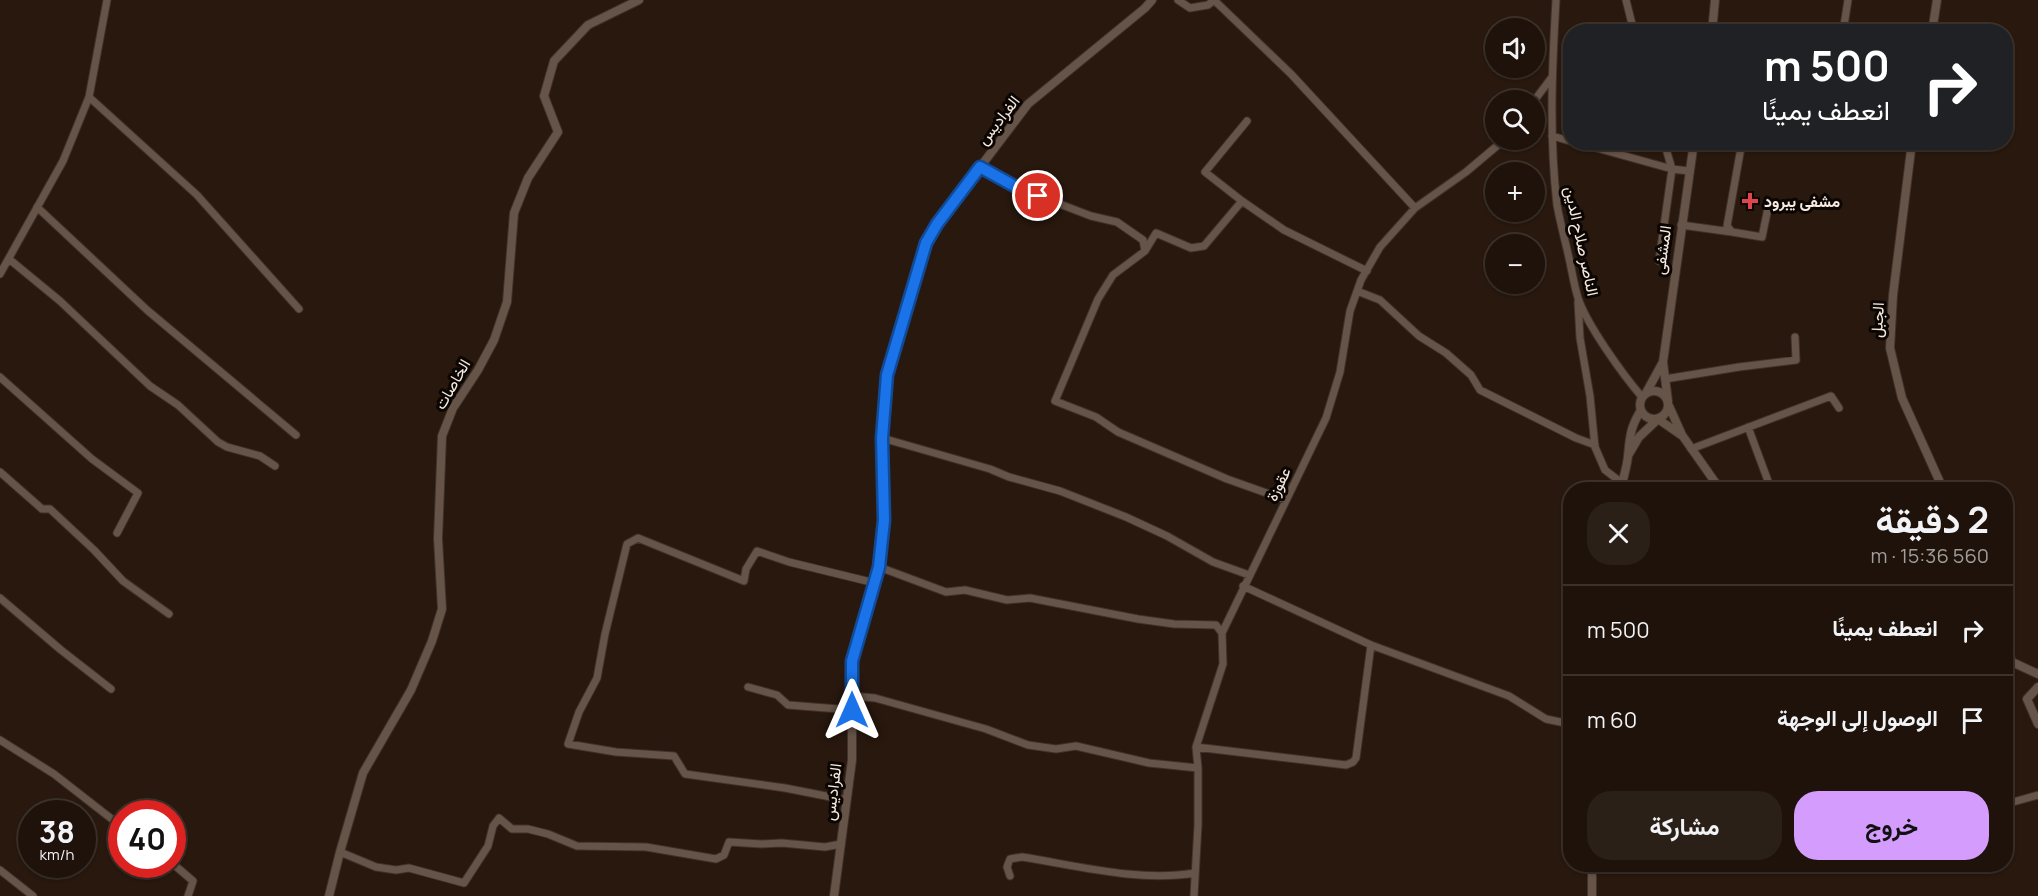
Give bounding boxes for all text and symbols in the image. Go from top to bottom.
map controls [1485,18,1545,294]
button: sound [1485,18,1545,78]
text: 500 m [1764,36,1890,94]
icon: right [1911,48,1989,126]
button: search [1485,90,1545,150]
street label: الفراديس [972,91,1024,149]
text: انعطف يمينًا [1762,91,1890,128]
button: + [1485,162,1545,222]
pin [1012,170,1063,221]
icon: arrive [1021,179,1054,212]
street label: الناصر صلاح الدين [1559,184,1604,298]
place label: مشفى يبرود [1764,190,1840,212]
marker: مشفى يبرود [1741,192,1759,210]
street label: المشفى [1648,224,1676,276]
button: − [1485,234,1545,294]
street label: الجبل [1865,302,1889,338]
street label: الخاصات [429,355,475,413]
street label: عقوزة [1260,463,1296,505]
text: 2 دقيقة [1875,495,1989,544]
button: close [1587,502,1650,565]
text: 560 m · 15:36 [1871,542,1989,569]
text: انعطف يمينًا [1832,613,1938,643]
icon: right [1956,614,1989,647]
text: 500 m [1587,615,1650,645]
position arrow [820,678,884,742]
text: الوصول إلى الوجهة [1777,703,1938,733]
icon: arrive [1956,704,1989,737]
text: 60 m [1587,705,1637,735]
street label: الفراديس [818,762,846,822]
button: مشاركة [1587,791,1782,860]
button: خروج [1794,791,1989,860]
speed limit sign: 40 [108,800,186,878]
text: 38 [39,811,75,852]
text: km/h [40,844,74,865]

